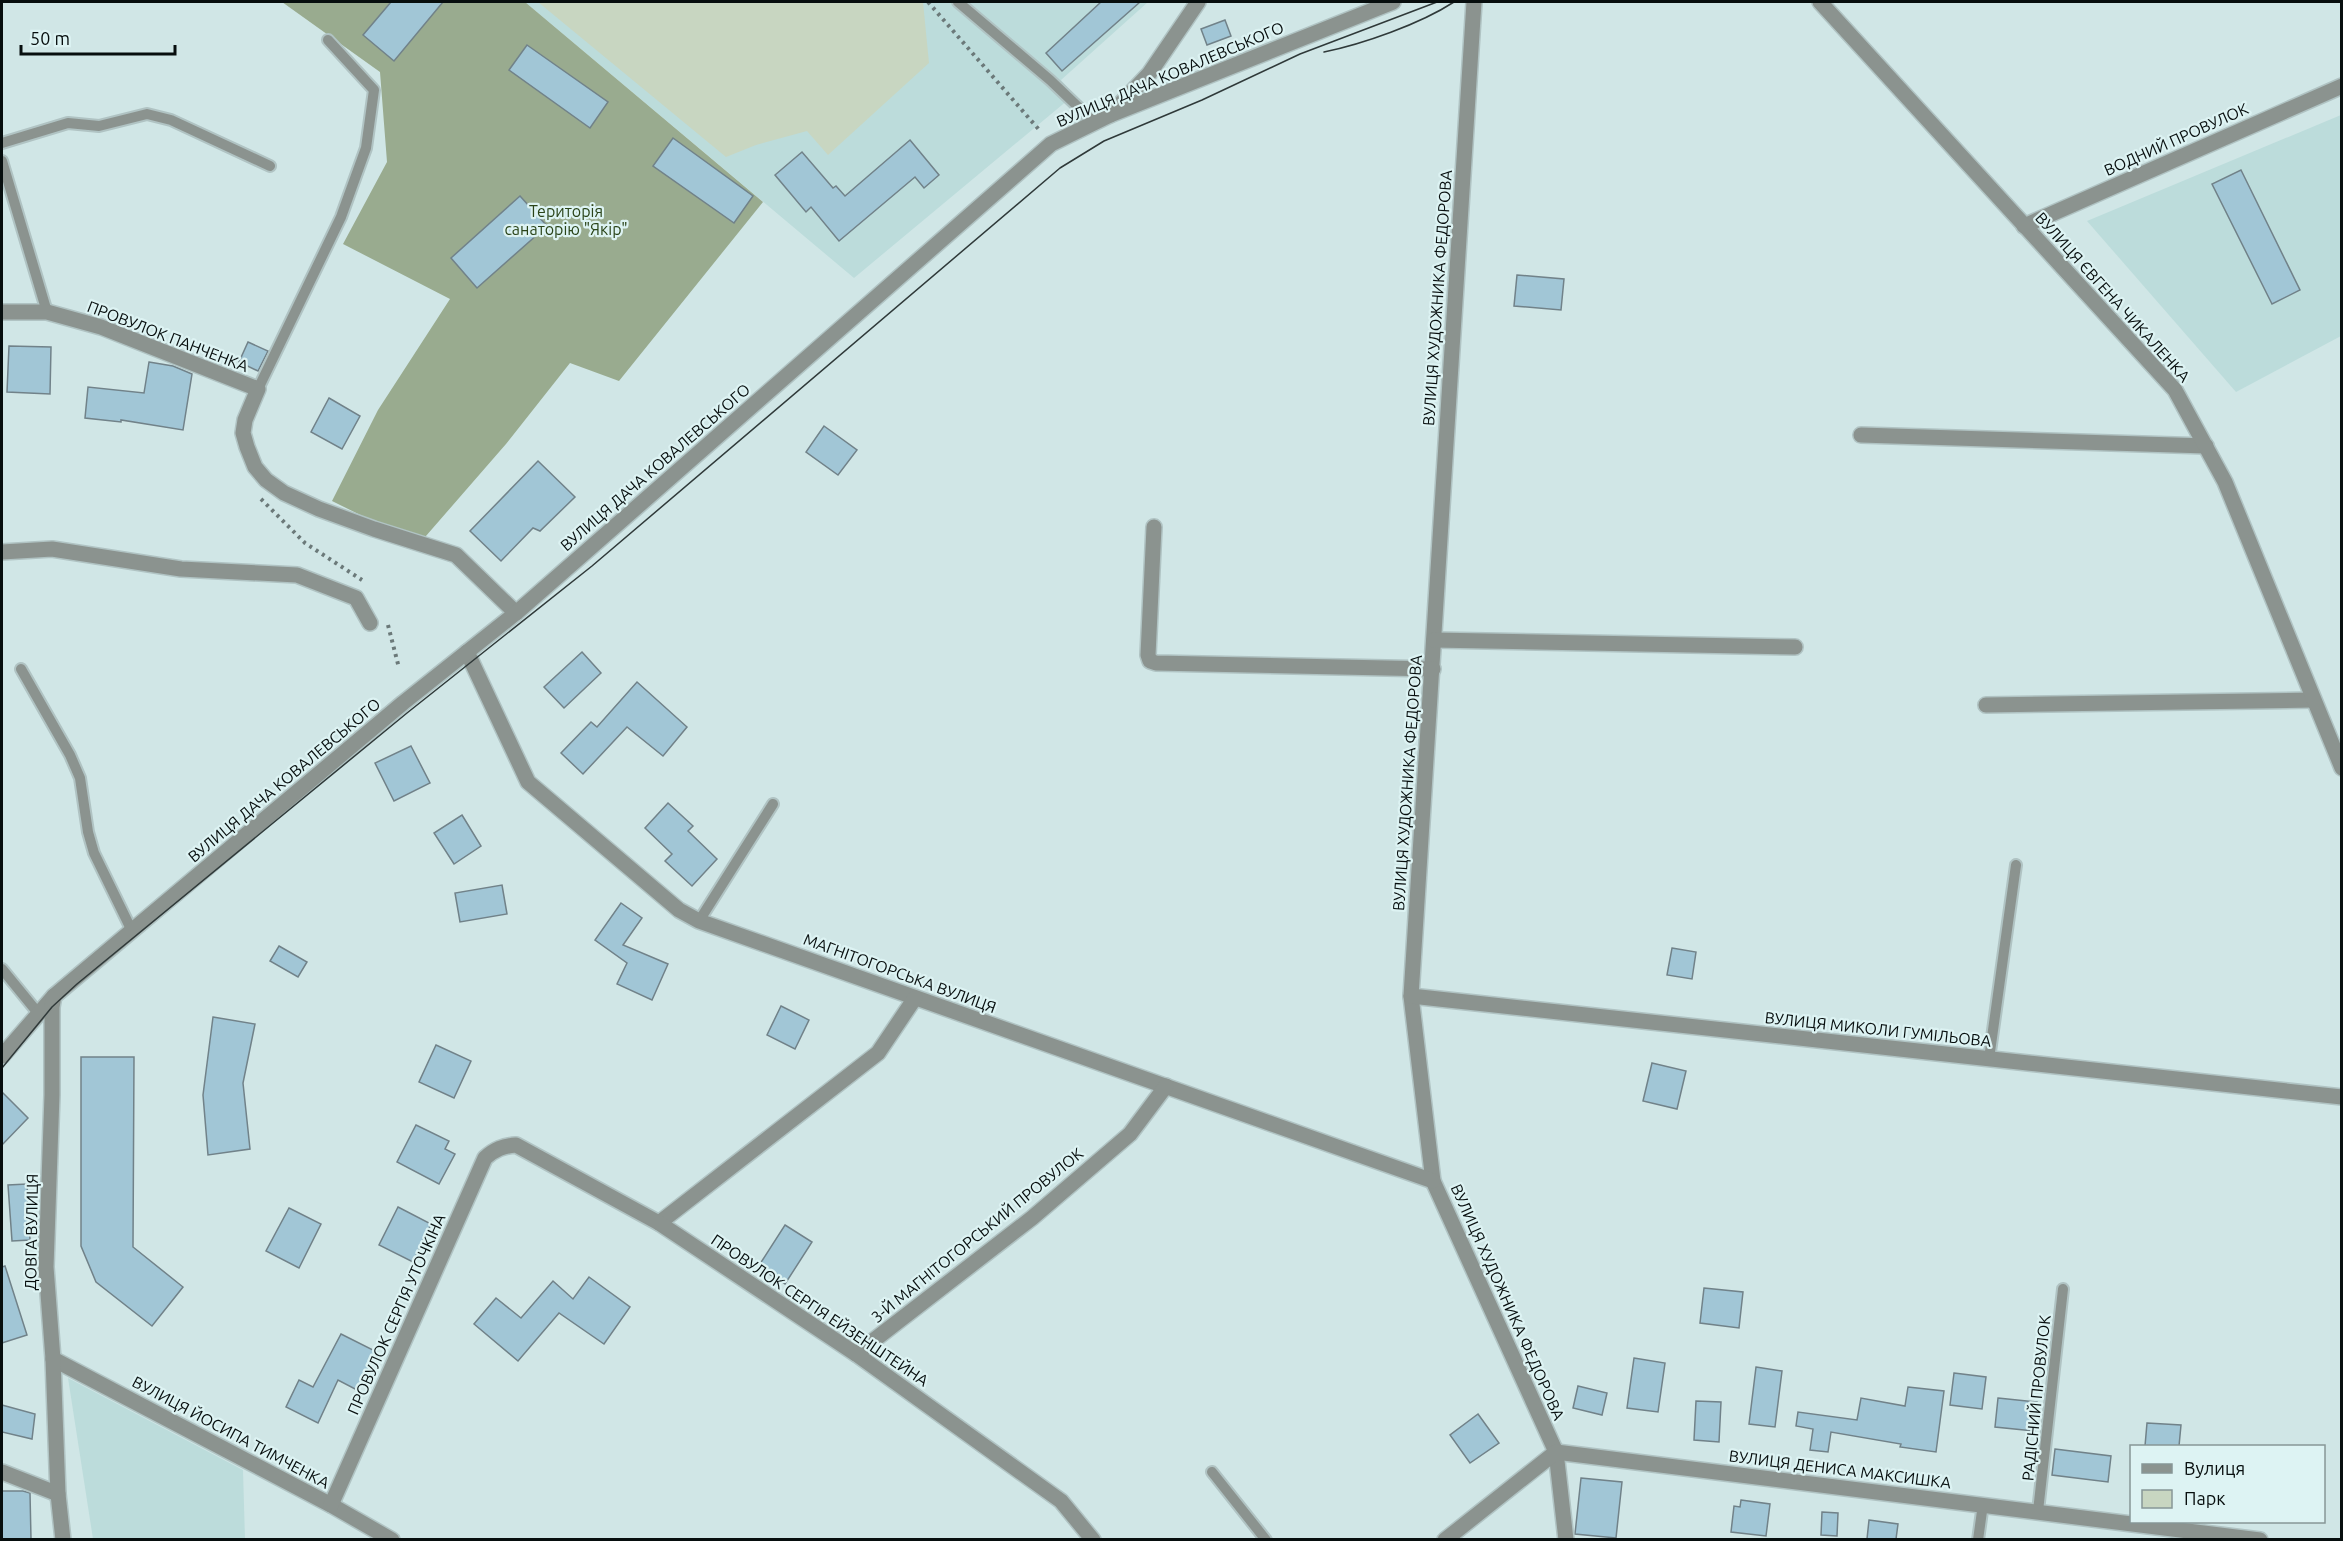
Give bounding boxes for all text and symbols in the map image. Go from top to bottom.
scale bar [21,18,176,56]
street label: ВУЛИЦЯ ДАЧА КОВАЛЕВСЬКОГО [1054,18,1286,130]
text: 50 m [30,28,70,48]
street label: ВОДНИЙ ПРОВУЛОК [2101,98,2251,179]
street label: ВУЛИЦЯ ХУДОЖНИКА ФЕДОРОВА [1419,169,1455,427]
park label: Територія санаторію "Якір" [504,202,628,238]
street label: ВУЛИЦЯ ЄВГЕНА ЧИКАЛЕНКА [2032,209,2194,386]
street label: ПРОВУЛОК ПАНЧЕНКА [85,297,252,375]
street label: ВУЛИЦЯ ДАЧА КОВАЛЕВСЬКОГО [557,380,753,554]
street label: ВУЛИЦЯ ХУДОЖНИКА ФЕДОРОВА [1389,654,1425,912]
street label: ВУЛИЦЯ ДАЧА КОВАЛЕВСЬКОГО [184,694,384,866]
street label: МАГНІТОГОРСЬКА ВУЛИЦЯ [801,930,999,1016]
street label: ВУЛИЦЯ МИКОЛИ ГУМІЛЬОВА [1764,1008,1993,1050]
street label: 3-Й МАГНІТОГОРСЬКИЙ ПРОВУЛОК [867,1143,1087,1326]
street label: ДОВГА ВУЛИЦЯ [21,1173,41,1291]
street label: ВУЛИЦЯ ХУДОЖНИКА ФЕДОРОВА [1448,1181,1569,1423]
street label: ПРОВУЛОК СЕРГІЯ УТОЧКІНА [343,1210,449,1417]
street label: ПРОВУЛОК СЕРГІЯ ЕЙЗЕНШТЕЙНА [708,1230,933,1390]
street label: РАДІСНИЙ ПРОВУЛОК [2017,1314,2054,1482]
street label: ВУЛИЦЯ ЙОСИПА ТИМЧЕНКА [129,1371,334,1492]
legend [2130,1445,2325,1523]
street label: ВУЛИЦЯ ДЕНИСА МАКСИШКА [1728,1446,1953,1492]
text: Вулиця [2184,1458,2245,1478]
text: Парк [2184,1488,2225,1508]

